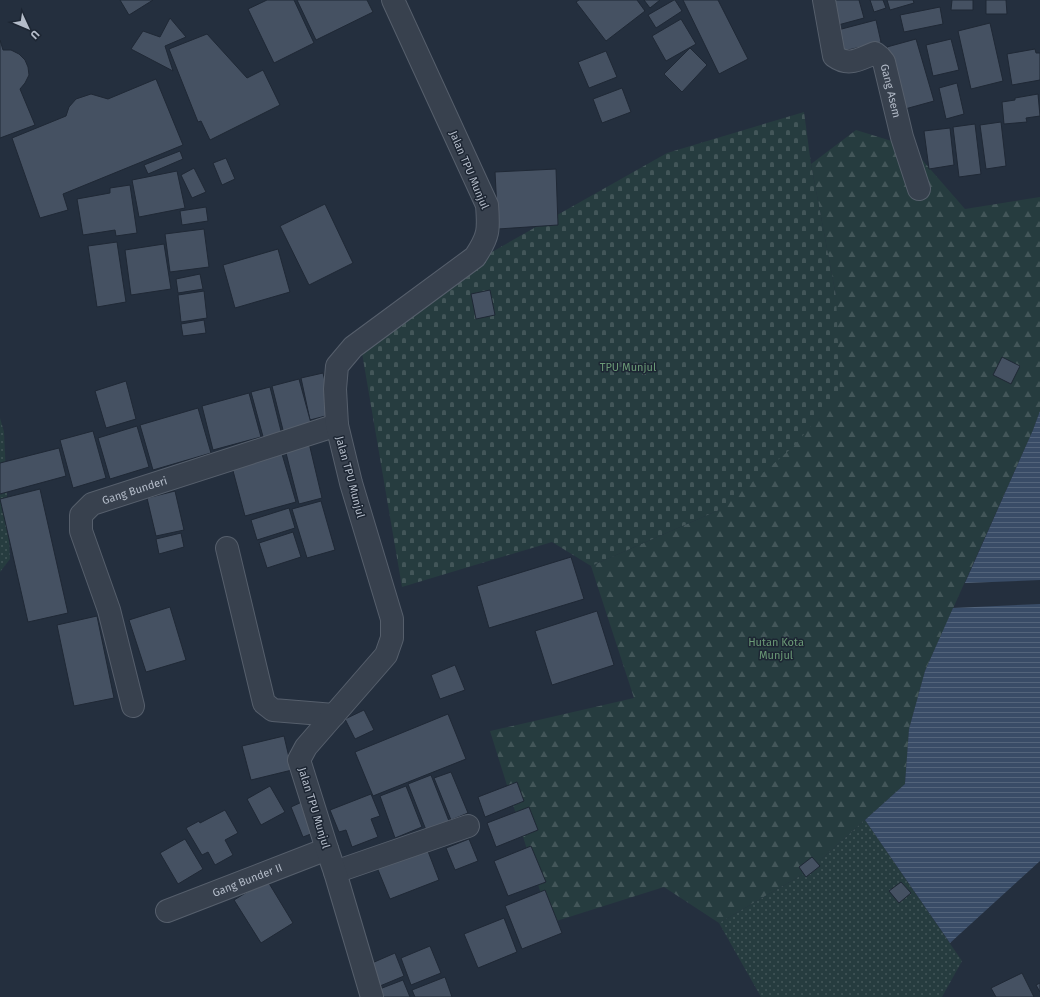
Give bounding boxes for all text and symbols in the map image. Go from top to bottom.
north arrow [8,8,48,48]
text: U [28,28,42,42]
street label: Gang Asem [878,63,904,119]
street label: Jalan TPU Munjul [447,129,491,211]
park label: TPU Munjul [600,361,656,374]
street label: Jalan TPU Munjul [333,435,367,519]
street label: Gang Bunderi [100,474,169,507]
park label: Hutan Kota Munjul [748,636,804,662]
street label: Jalan TPU Munjul [295,766,333,850]
street label: Gang Bunder II [210,861,284,899]

